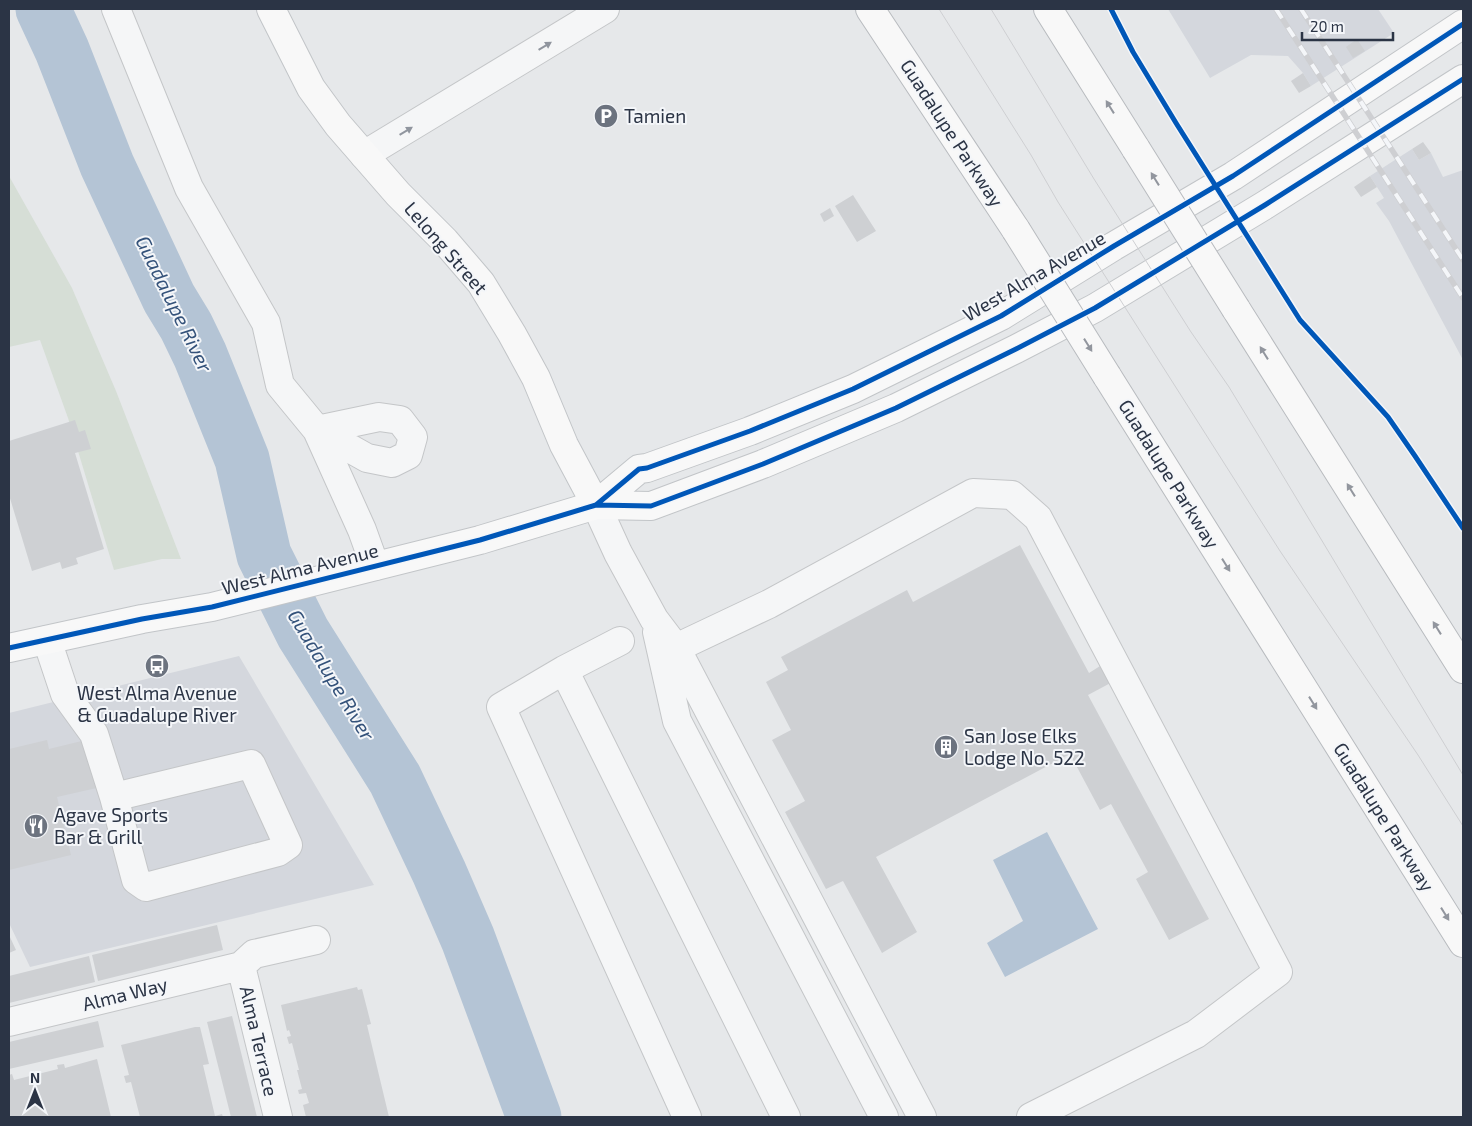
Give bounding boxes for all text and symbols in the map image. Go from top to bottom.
scale bar [1302,10,1393,42]
text: 20 m [1310,17,1344,35]
one-way arrow [538,41,551,50]
street label: Guadalupe Parkway [896,55,1009,211]
one-way arrow [1106,101,1115,114]
parking icon: Tamien [593,103,619,129]
place label: Tamien [624,104,686,127]
one-way arrow [399,126,412,135]
one-way arrow [1150,172,1160,185]
street label: Lelong Street [400,197,493,299]
street label: West Alma Avenue [958,225,1109,326]
water label: Guadalupe River [132,231,219,377]
one-way arrow [1083,339,1093,352]
one-way arrow [1259,346,1268,360]
street label: Guadalupe Parkway [1114,395,1225,553]
one-way arrow [1346,484,1355,497]
street label: West Alma Avenue [219,538,381,599]
one-way arrow [1221,558,1231,572]
water label: Guadalupe River [283,605,381,745]
one-way arrow [1433,621,1442,635]
bus stop icon: West Alma Avenue & Guadalupe River [144,653,170,679]
place label: West Alma Avenue & Guadalupe River [77,681,237,726]
one-way arrow [1308,696,1317,709]
place label: San Jose Elks Lodge No. 522 [964,724,1085,769]
building icon: San Jose Elks Lodge No. 522 [933,734,959,760]
street label: Guadalupe Parkway [1329,738,1440,896]
place label: Agave Sports Bar & Grill [54,803,168,848]
restaurant icon: Agave Sports Bar & Grill [23,813,49,839]
one-way arrow [1441,908,1450,921]
street label: Alma Way [80,972,170,1015]
street label: Alma Terrace [236,984,283,1098]
north arrow [10,1066,60,1116]
text: N [30,1069,40,1086]

